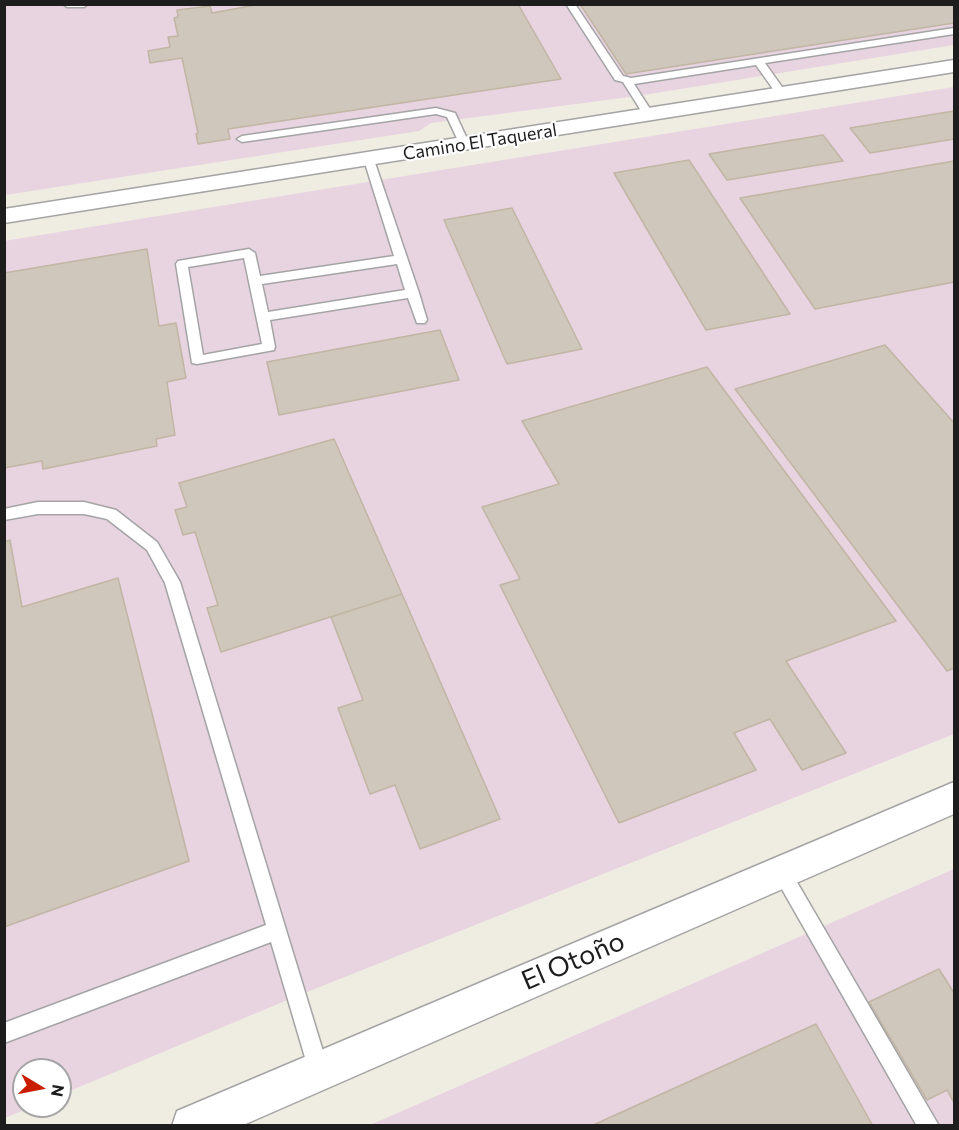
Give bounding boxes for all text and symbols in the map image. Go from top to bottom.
street label: Camino El Taqueral [401,119,559,165]
street label: El Otoño [517,925,629,997]
north arrow [12,1058,72,1118]
text: N [48,1083,69,1098]

